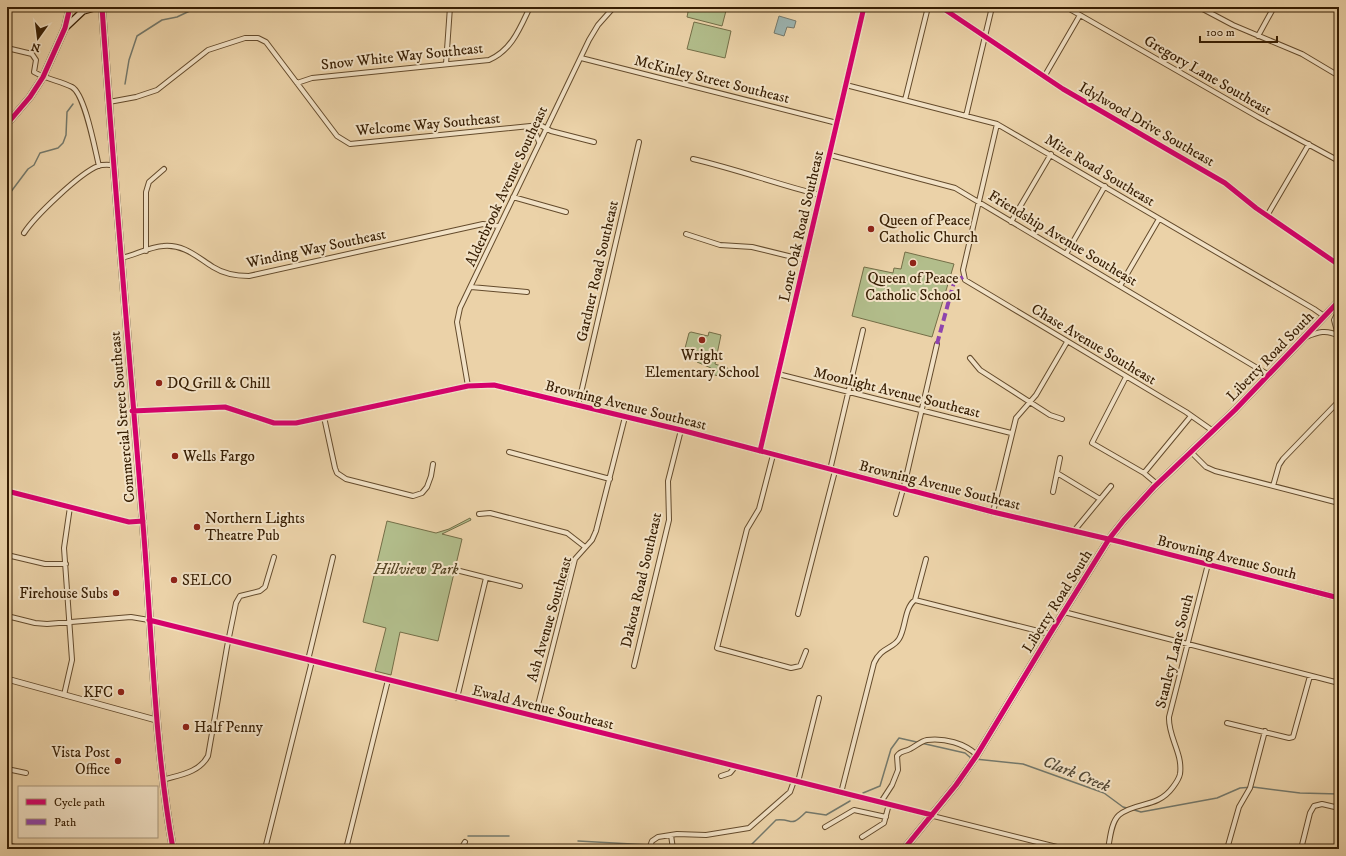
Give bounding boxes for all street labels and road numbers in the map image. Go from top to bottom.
street label: Gregory Lane Southeast [1140,31,1275,120]
street label: Snow White Way Southeast [320,39,484,74]
street label: McKinley Street Southeast [632,51,792,108]
street label: Idylwood Drive Southeast [1076,78,1218,171]
street label: Alderbrook Avenue Southeast [461,103,552,270]
street label: Welcome Way Southeast [354,109,501,140]
street label: Mize Road Southeast [1041,130,1158,211]
street label: Lone Oak Road Southeast [775,148,828,304]
street label: Friendship Avenue Southeast [985,186,1141,291]
street label: Gardner Road Southeast [572,198,623,344]
street label: Winding Way Southeast [244,224,388,273]
street label: Chase Avenue Southeast [1028,300,1160,389]
street label: Liberty Road South [1223,307,1318,405]
street label: Commercial Street Southeast [106,330,139,503]
street label: Moonlight Avenue Southeast [811,363,982,422]
street label: Browning Avenue Southeast [543,376,709,435]
street label: Browning Avenue Southeast [857,456,1023,515]
street label: Dakota Road Southeast [617,510,666,650]
street label: Browning Avenue South [1155,531,1299,584]
street label: Liberty Road South [1018,546,1097,656]
street label: Ash Avenue Southeast [522,554,577,684]
street label: Stanley Lane South [1151,592,1198,710]
street label: Ewald Avenue Southeast [470,681,616,734]

